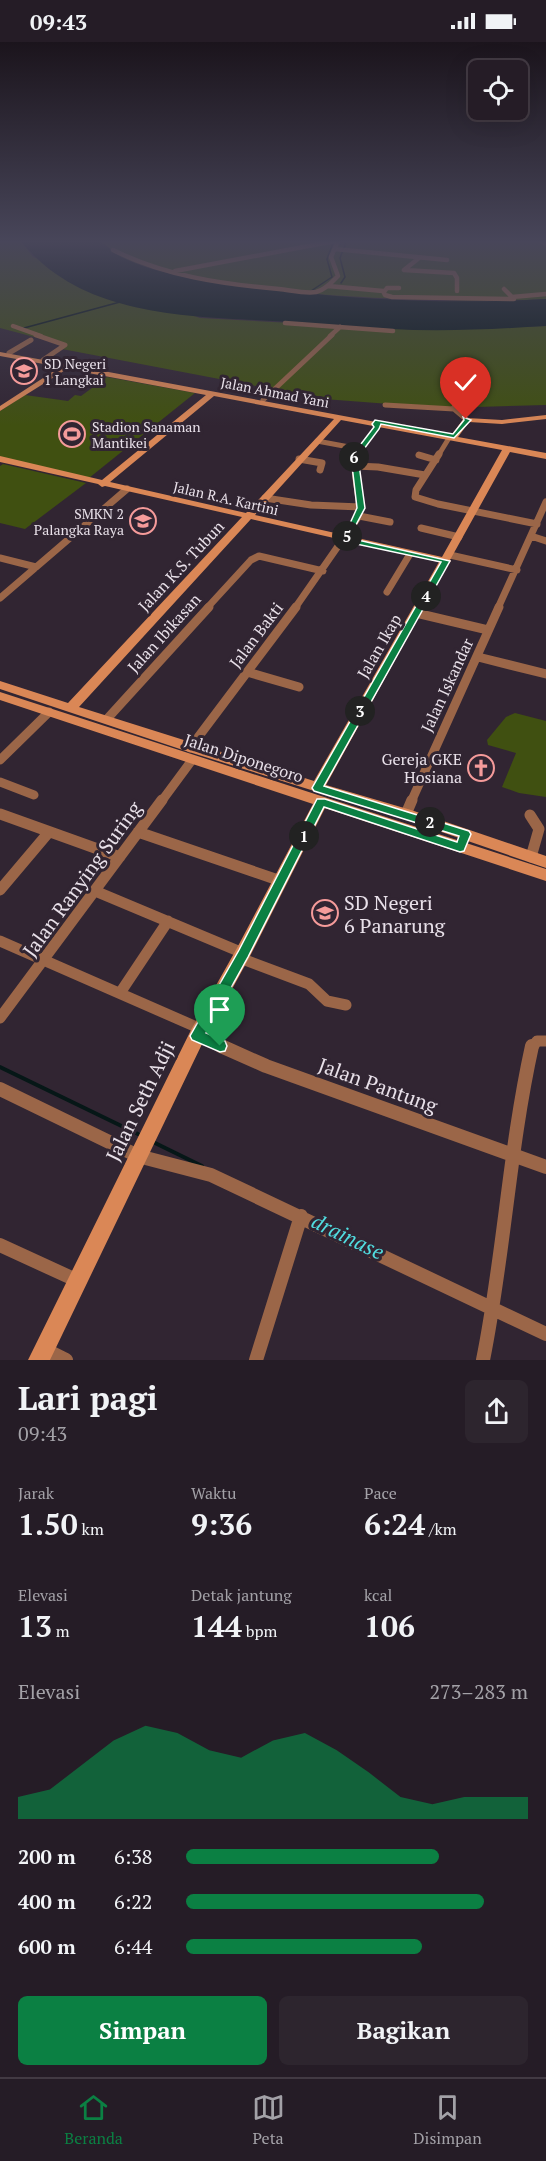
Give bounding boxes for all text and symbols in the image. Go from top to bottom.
text: 09:43 [30,7,87,36]
map controls [468,60,528,120]
button: locate [468,60,528,120]
place label: SD Negeri 1 Langkai [44,354,106,389]
school or university icon: SD Negeri 1 Langkai [9,356,39,386]
pin [440,357,491,419]
icon: check [449,366,482,399]
street label: Jalan Ahmad Yani [219,372,331,412]
place label: Stadion Sanaman Mantikei [92,417,201,452]
sports icon: Stadion Sanaman Mantikei [57,419,87,449]
pin: 6 [339,442,369,472]
text: 6 [349,446,359,468]
street label: Jalan R.A. Kartini [172,477,280,519]
place label: SMKN 2 Palangka Raya [34,504,124,539]
school or university icon: SMKN 2 Palangka Raya [128,506,158,536]
street label: Jalan K.S. Tubun [133,515,229,616]
pin: 5 [332,521,362,551]
text: 5 [342,525,352,547]
pin: 4 [411,581,441,611]
text: 4 [421,585,431,607]
street label: Jalan Ibikasan [122,588,206,677]
street label: Jalan Bakti [224,598,288,672]
street label: Jalan Ikap [352,610,406,682]
street label: Jalan Iskandar [416,634,479,736]
pin: 3 [345,696,375,726]
text: 3 [355,700,365,722]
street label: Jalan Diponegoro [182,728,306,788]
place label: Gereja GKE Hosiana [382,748,462,788]
church icon: Gereja GKE Hosiana [466,753,496,783]
street label: Jalan Ranying Suring [16,795,148,962]
pin: 2 [415,807,445,837]
text: 2 [425,811,435,833]
pin: 1 [289,821,319,851]
text: 1 [299,825,309,847]
place label: SD Negeri 6 Panarung [344,889,446,939]
school or university icon: SD Negeri 6 Panarung [310,898,340,928]
pin [194,984,245,1046]
icon: arrive [203,993,236,1026]
street label: Jalan Seth Adji [99,1036,181,1166]
street label: Jalan Pantung [315,1051,442,1119]
water label: drainase [307,1206,389,1266]
text: Lari pagi [18,1376,158,1419]
button: share [465,1380,528,1443]
text: 09:43 [18,1420,67,1447]
text: Jarak [18,1482,54,1504]
text: Waktu [191,1482,236,1504]
text: Pace [364,1482,397,1504]
text: 1.50 [18,1504,78,1544]
text: 9:36 [191,1504,252,1544]
text: 6:24 [364,1504,425,1544]
text: km [78,1518,104,1540]
text: /km [425,1518,457,1540]
text: Elevasi [18,1584,68,1606]
text: Detak jantung [191,1584,292,1606]
text: kcal [364,1584,392,1606]
text: 13 [18,1606,52,1646]
text: 144 [191,1606,242,1646]
text: 106 [364,1606,415,1646]
text: m [52,1620,70,1642]
text: bpm [242,1620,277,1642]
text: Elevasi [18,1678,80,1705]
text: 273–283 m [429,1678,528,1705]
text: 200 m [18,1843,76,1870]
text: 6:38 [114,1843,153,1870]
text: 400 m [18,1888,76,1915]
text: 6:22 [114,1888,153,1915]
text: 600 m [18,1933,76,1960]
text: 6:44 [114,1933,153,1960]
button: Simpan [18,1996,267,2065]
button: Bagikan [279,1996,528,2065]
tab: Beranda [64,2091,123,2149]
tab: Peta [252,2091,285,2149]
tab: Disimpan [413,2091,482,2149]

